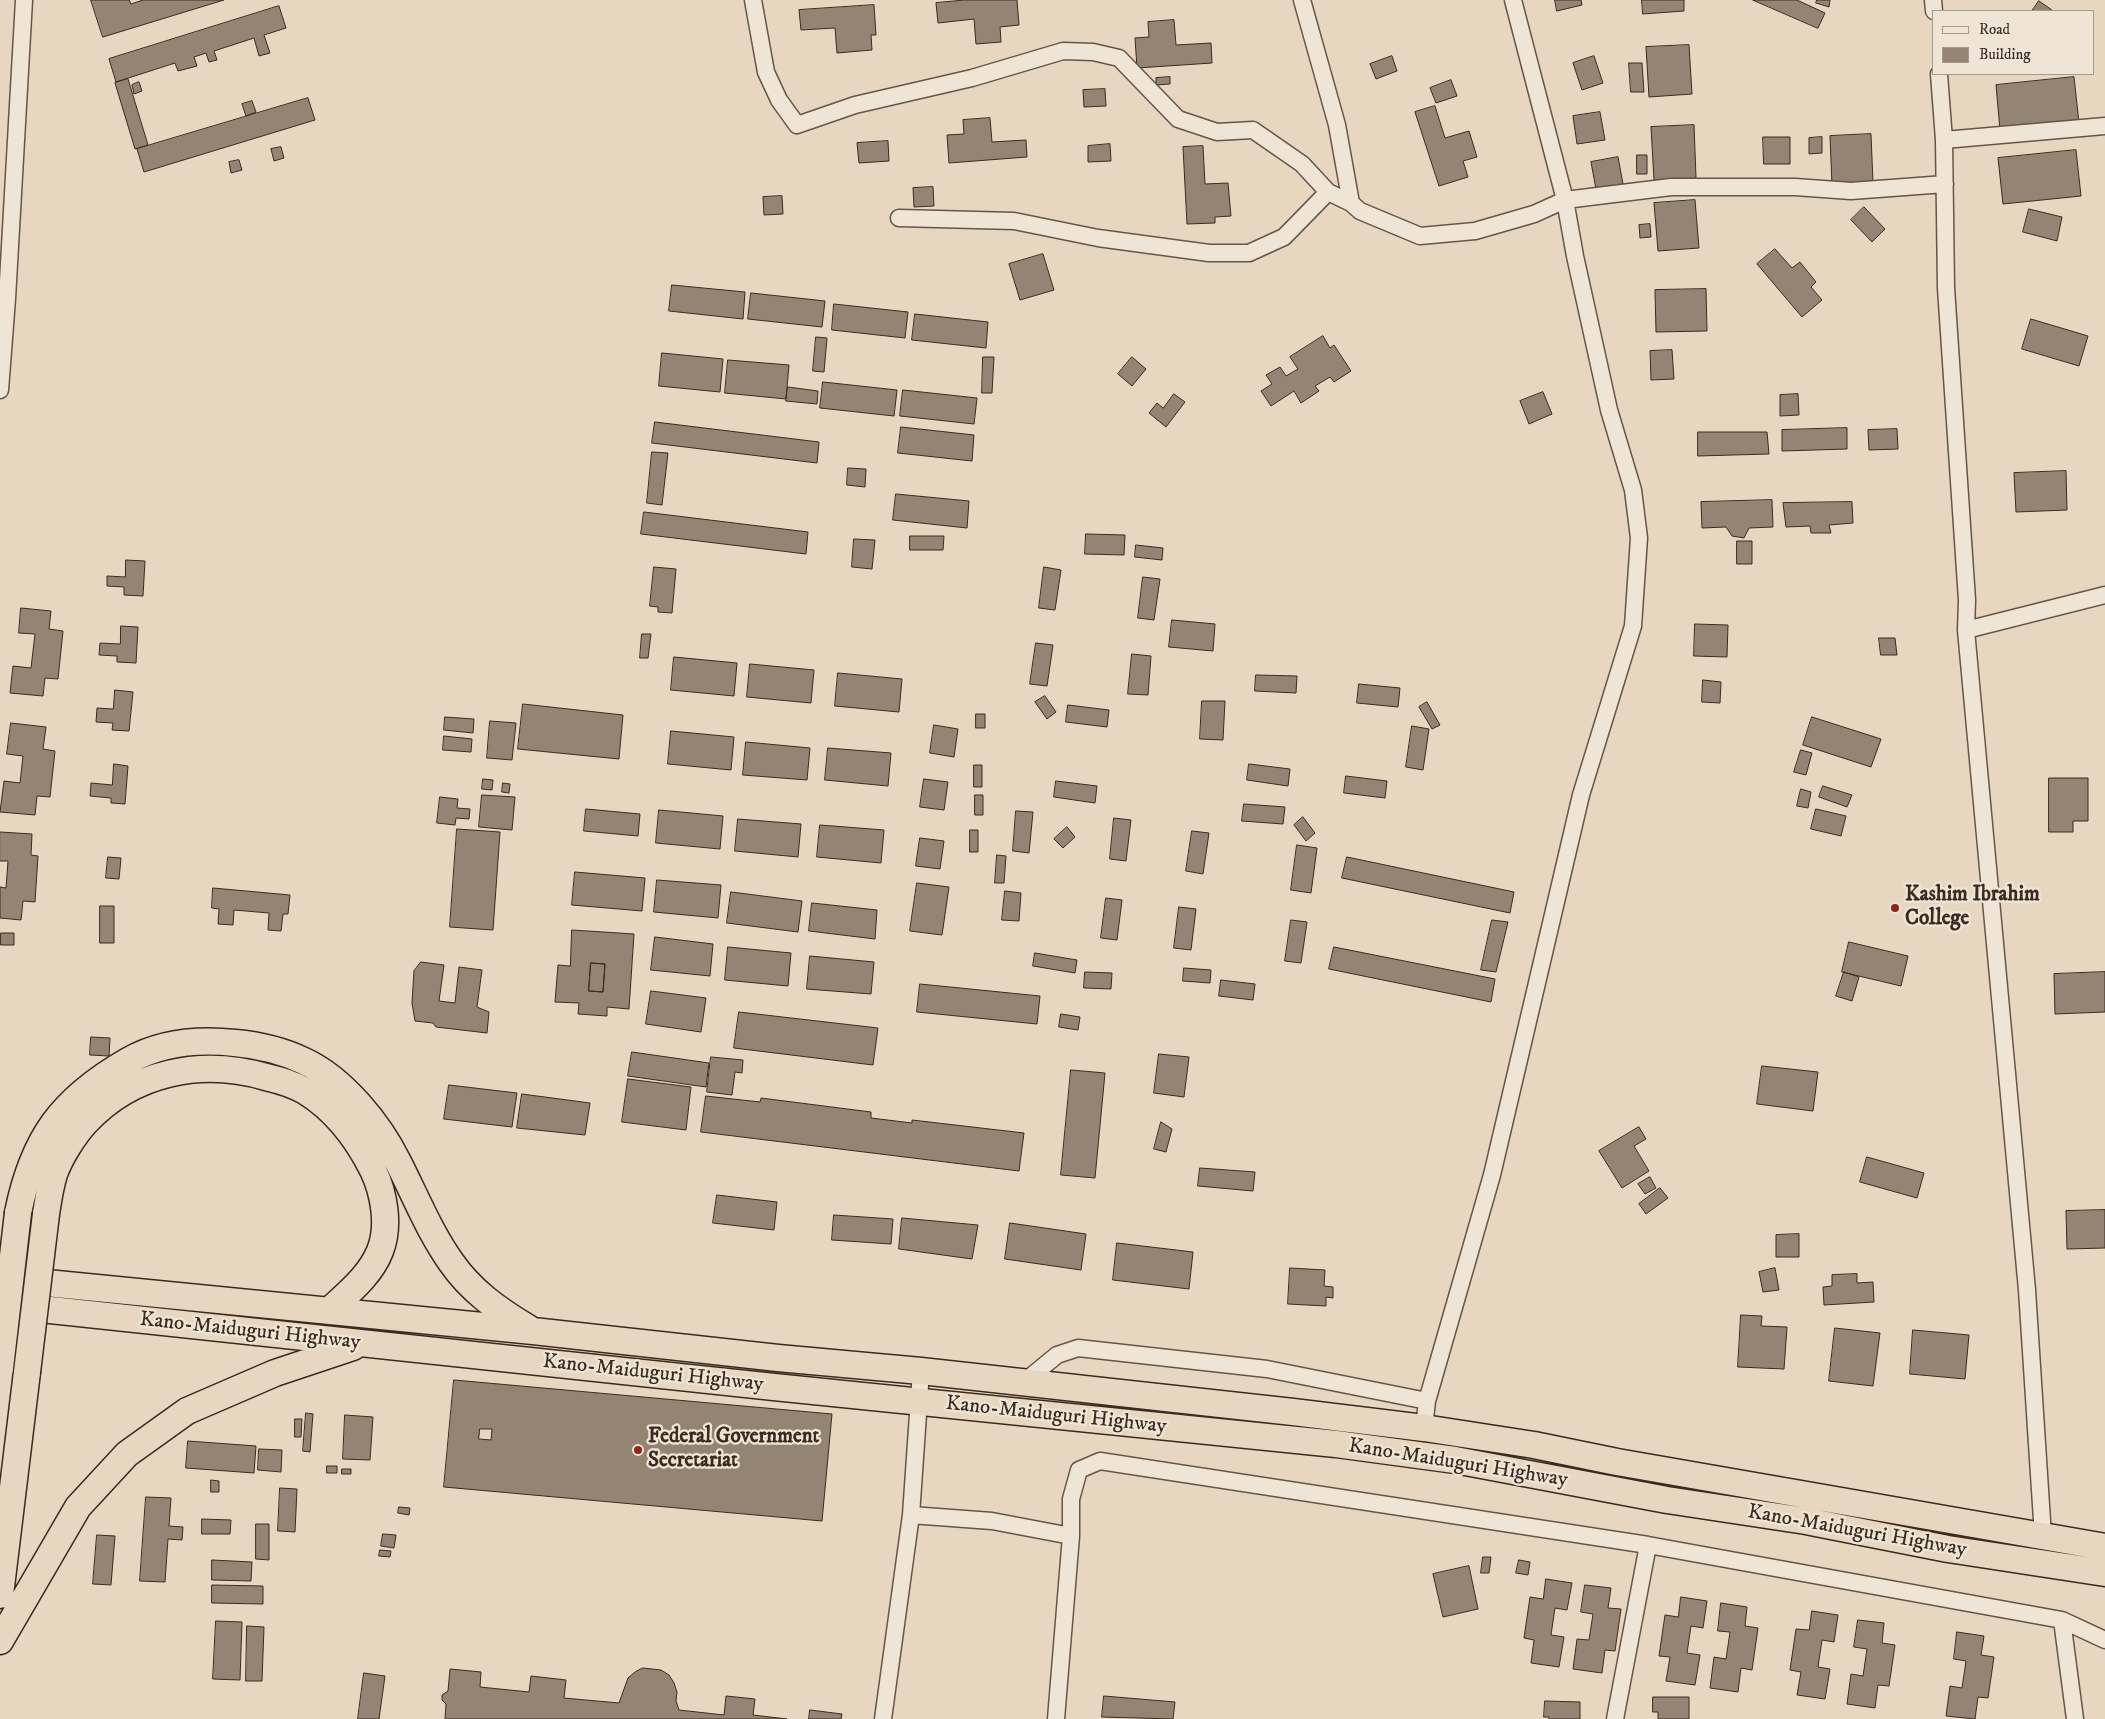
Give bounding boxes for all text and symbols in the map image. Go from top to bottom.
legend [1932,10,2095,75]
text: Road [1979,20,2010,39]
text: Building [1979,45,2031,64]
place label: Kashim Ibrahim College [1905,883,2040,933]
marker: Kashim Ibrahim College [1889,902,1901,914]
street label: Kano-Maiduguri Highway [138,1308,362,1356]
street label: Kano-Maiduguri Highway [541,1350,765,1398]
street label: Kano-Maiduguri Highway [944,1392,1168,1440]
place label: Federal Government Secretariat [648,1425,819,1475]
street label: Kano-Maiduguri Highway [1346,1434,1570,1494]
marker: Federal Government Secretariat [632,1444,644,1456]
street label: Kano-Maiduguri Highway [1746,1500,1968,1564]

